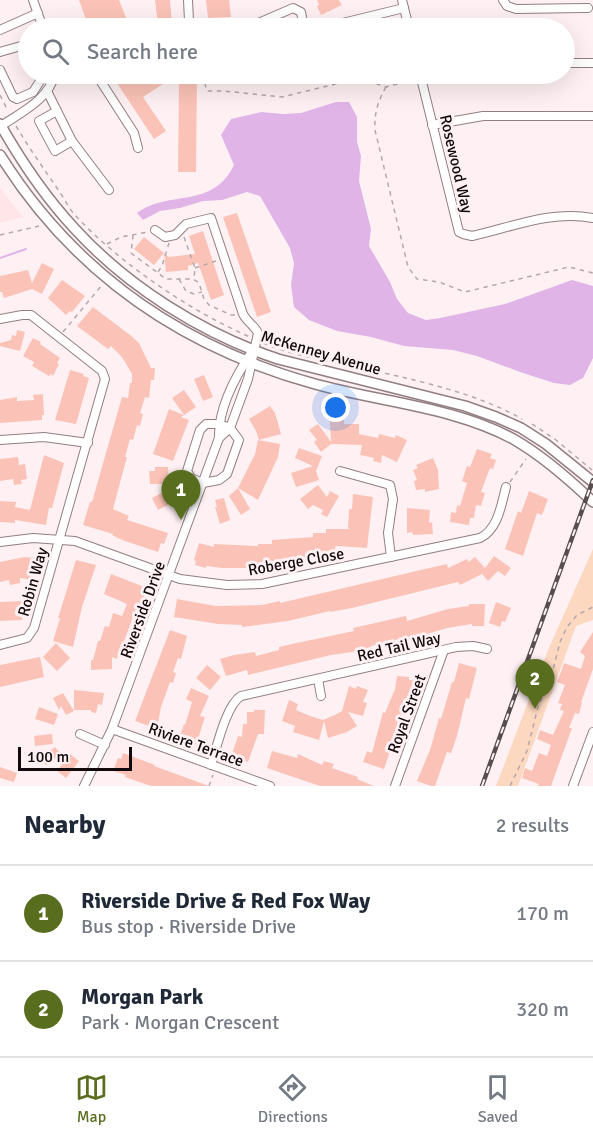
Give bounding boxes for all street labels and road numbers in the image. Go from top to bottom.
street label: Rosewood Way [435,113,477,216]
street label: McKenney Avenue [259,326,383,380]
street label: Roberge Close [246,544,346,580]
street label: Robin Way [14,545,53,619]
street label: Riverside Drive [116,559,170,661]
street label: Red Tail Way [355,628,443,666]
street label: Royal Street [383,671,431,756]
street label: Riviere Terrace [146,718,246,772]

